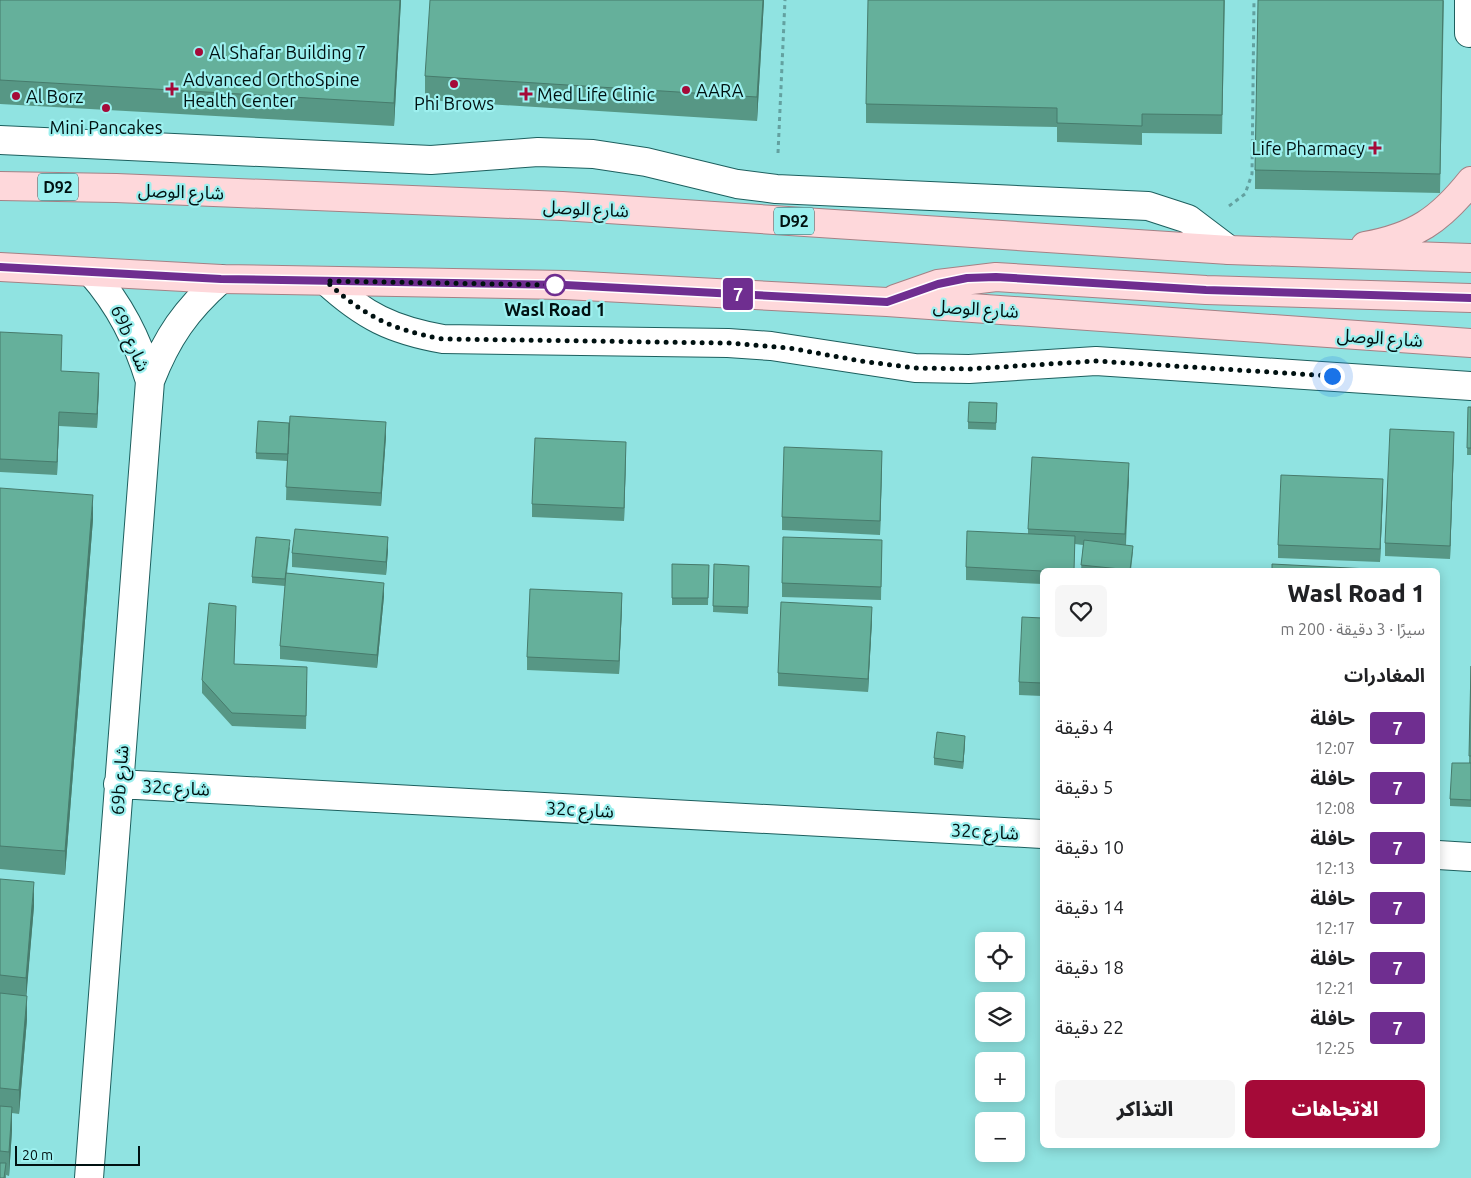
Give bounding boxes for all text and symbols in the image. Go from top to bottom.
place label: Al Shafar Building 7 [209,42,366,62]
marker: Al Shafar Building 7 [193,46,205,58]
place label: Advanced OrthoSpine Health Center [183,69,360,110]
marker: Phi Brows [448,78,460,90]
place label: AARA [696,80,744,100]
marker: Advanced OrthoSpine Health Center [165,82,179,96]
place label: Med Life Clinic [537,84,655,104]
marker: AARA [680,84,692,96]
place label: Al Borz [26,86,84,106]
marker: Med Life Clinic [519,87,533,101]
marker: Al Borz [10,90,22,102]
place label: Phi Brows [414,93,494,113]
marker: Mini Pancakes [100,102,112,114]
place label: Mini Pancakes [49,117,163,137]
place label: Life Pharmacy [1251,138,1365,158]
marker: Life Pharmacy [1369,142,1381,154]
road number: D92 [38,173,78,200]
street label: شارع الوصل [137,180,224,207]
street label: شارع الوصل [542,196,629,225]
road number: D92 [774,208,814,235]
marker: Wasl Road 1 [544,274,566,296]
line badge: 7 [722,278,754,310]
text: 7 [733,284,743,304]
street label: شارع الوصل [932,295,1020,326]
place label: Wasl Road 1 [504,299,606,319]
street label: 69b شارع [103,302,154,376]
street label: شارع الوصل [1336,324,1424,355]
your location [1320,364,1345,389]
text: Wasl Road 1 [1288,580,1425,607]
button: heart [1055,585,1107,637]
text: سيرًا · 3 دقيقة · 200 m [1280,620,1425,638]
text: المغادرات [1344,664,1425,686]
text: حافلة [1310,707,1355,729]
text: 4 دقيقة [1055,716,1113,738]
text: 7 [1392,718,1403,738]
text: 12:07 [1315,739,1355,757]
street label: 69b شارع [107,744,136,816]
text: حافلة [1310,767,1355,789]
street label: 32c شارع [141,775,210,804]
text: 5 دقيقة [1055,776,1113,798]
text: 7 [1392,778,1403,798]
street label: 32c شارع [545,797,614,826]
text: 12:08 [1315,799,1355,817]
street label: 32c شارع [950,819,1019,848]
text: حافلة [1310,827,1355,849]
text: 10 دقيقة [1055,836,1124,858]
text: 7 [1392,838,1403,858]
text: 12:13 [1315,859,1355,877]
text: حافلة [1310,887,1355,909]
text: 14 دقيقة [1055,896,1124,918]
text: 7 [1392,898,1403,918]
text: 12:17 [1315,919,1355,937]
map controls [975,932,1025,1162]
button: locate [975,932,1025,982]
text: حافلة [1310,947,1355,969]
text: 18 دقيقة [1055,956,1124,978]
text: 7 [1392,958,1403,978]
text: 12:21 [1315,979,1355,997]
button: layers [975,992,1025,1042]
text: حافلة [1310,1007,1355,1029]
text: 22 دقيقة [1055,1016,1124,1038]
text: 7 [1392,1018,1403,1038]
text: 12:25 [1315,1039,1355,1057]
button: + [975,1052,1025,1102]
button: التذاكر [1055,1080,1235,1138]
button: الاتجاهات [1245,1080,1425,1138]
button: − [975,1112,1025,1162]
scale bar [15,1143,140,1166]
text: 20 m [22,1147,53,1163]

